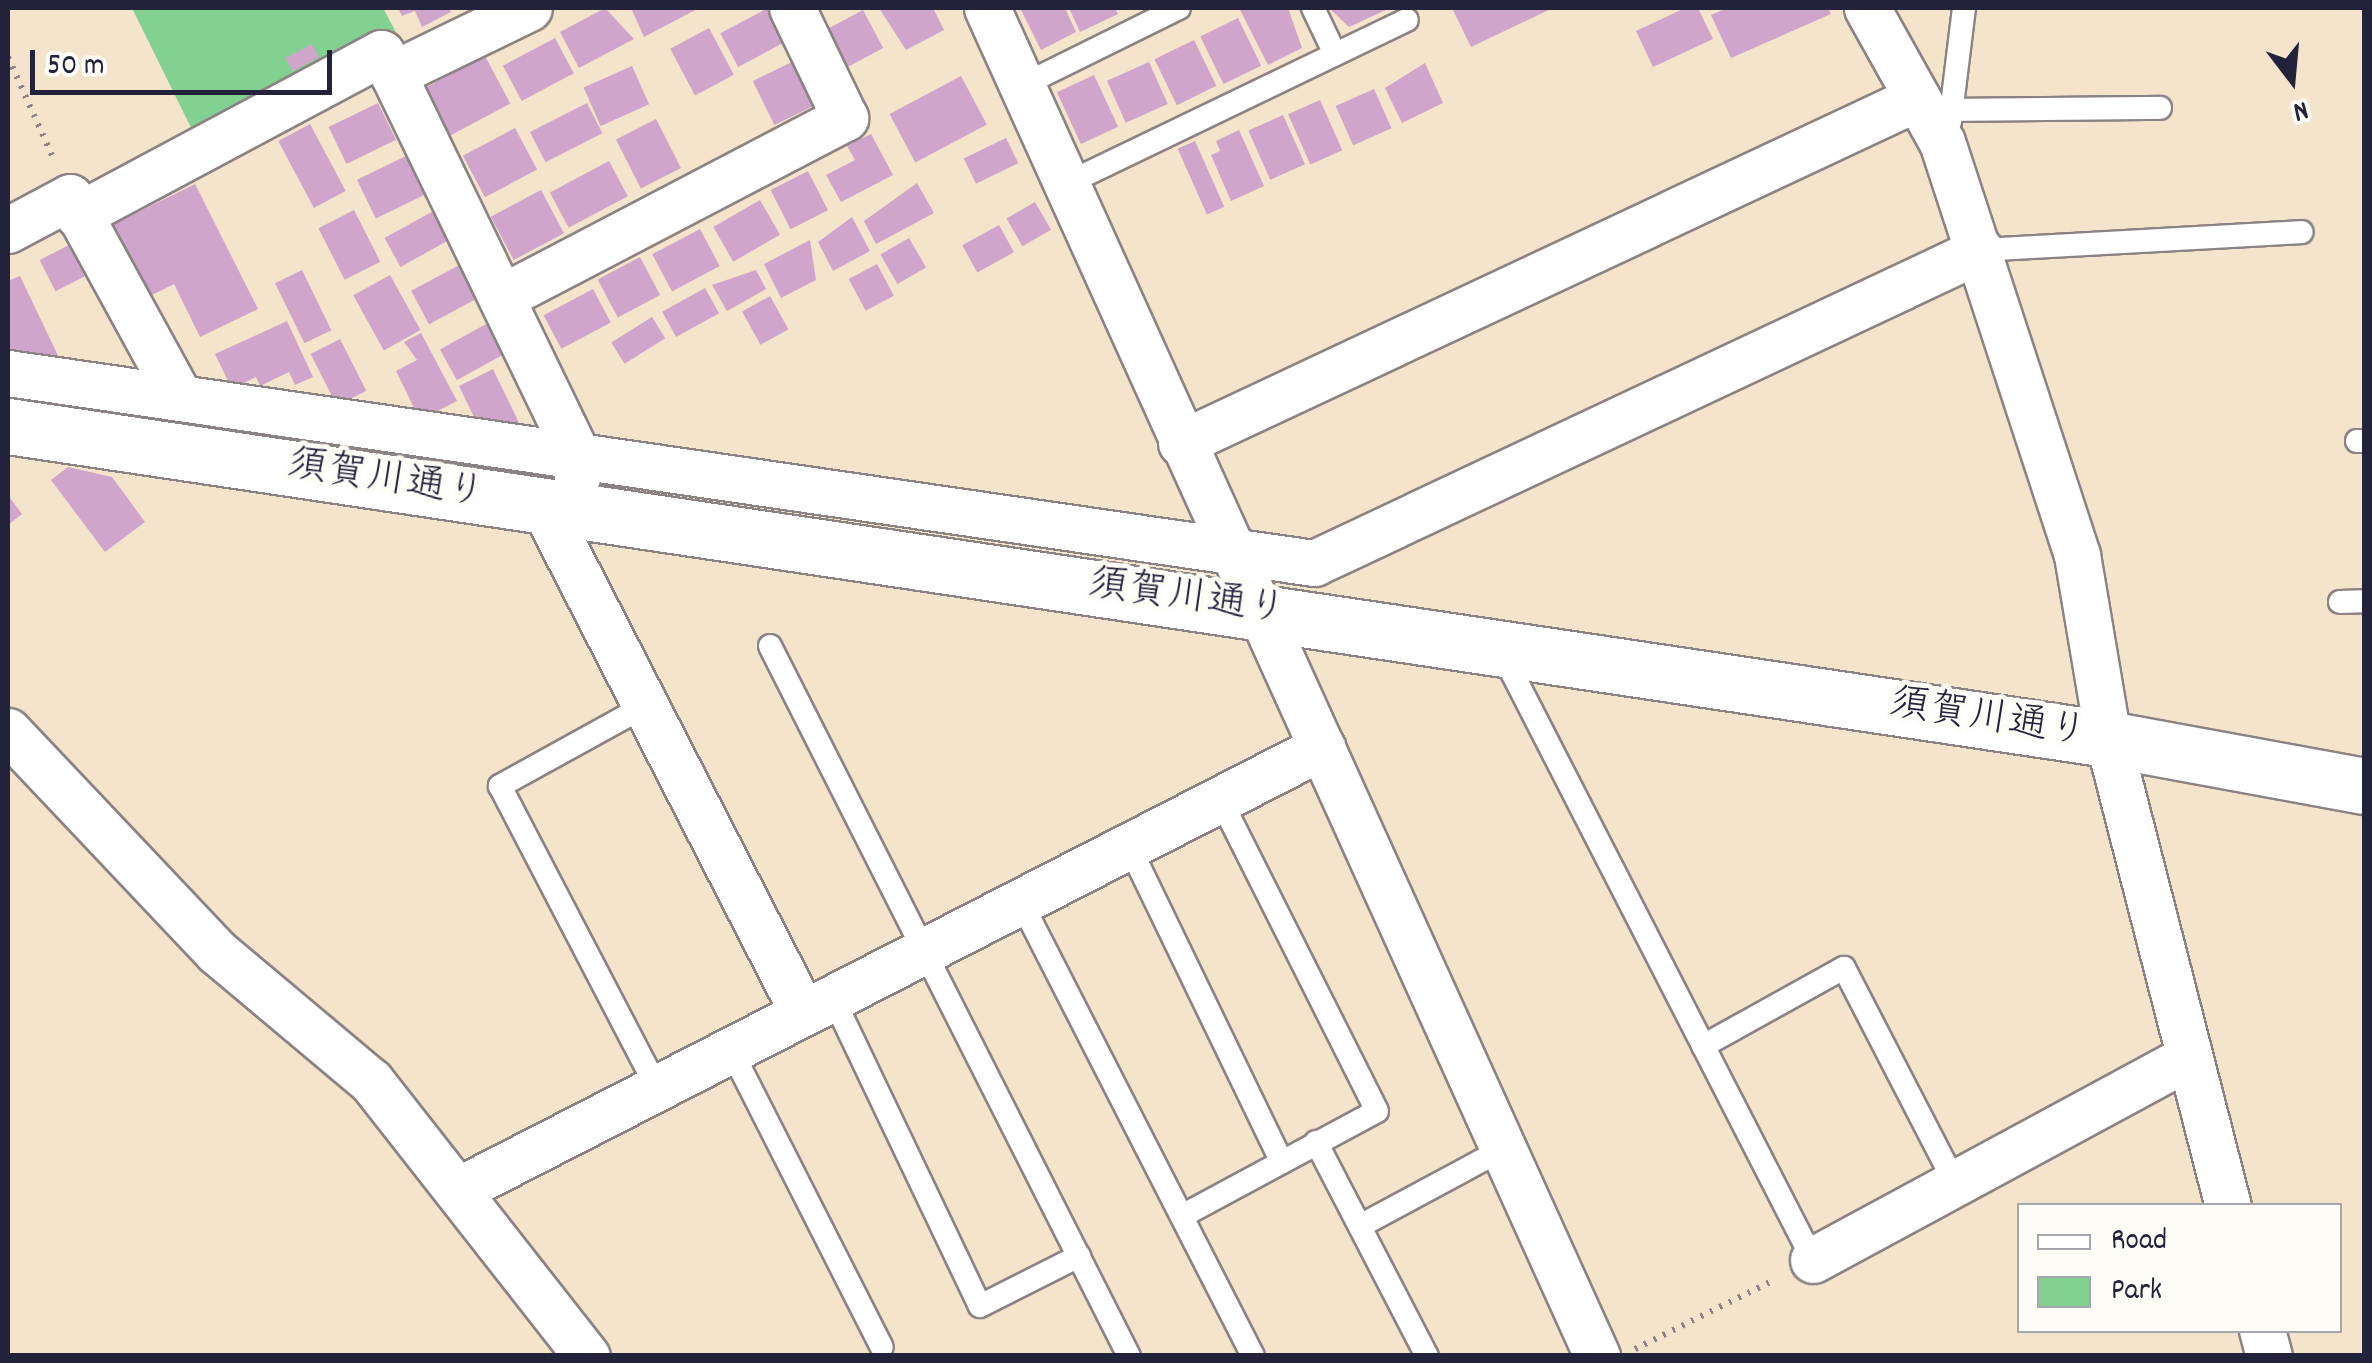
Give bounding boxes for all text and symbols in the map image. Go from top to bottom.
scale bar [35,30,338,92]
north arrow [2242,30,2342,130]
text: 50 m [47,46,105,89]
text: N [2288,88,2312,130]
street label: 須賀川通り [283,443,489,521]
street label: 須賀川通り [1085,562,1289,638]
street label: 須賀川通り [1885,682,2091,760]
legend [2017,1203,2342,1333]
text: Road [2111,1221,2167,1264]
text: Park [2111,1271,2162,1314]

